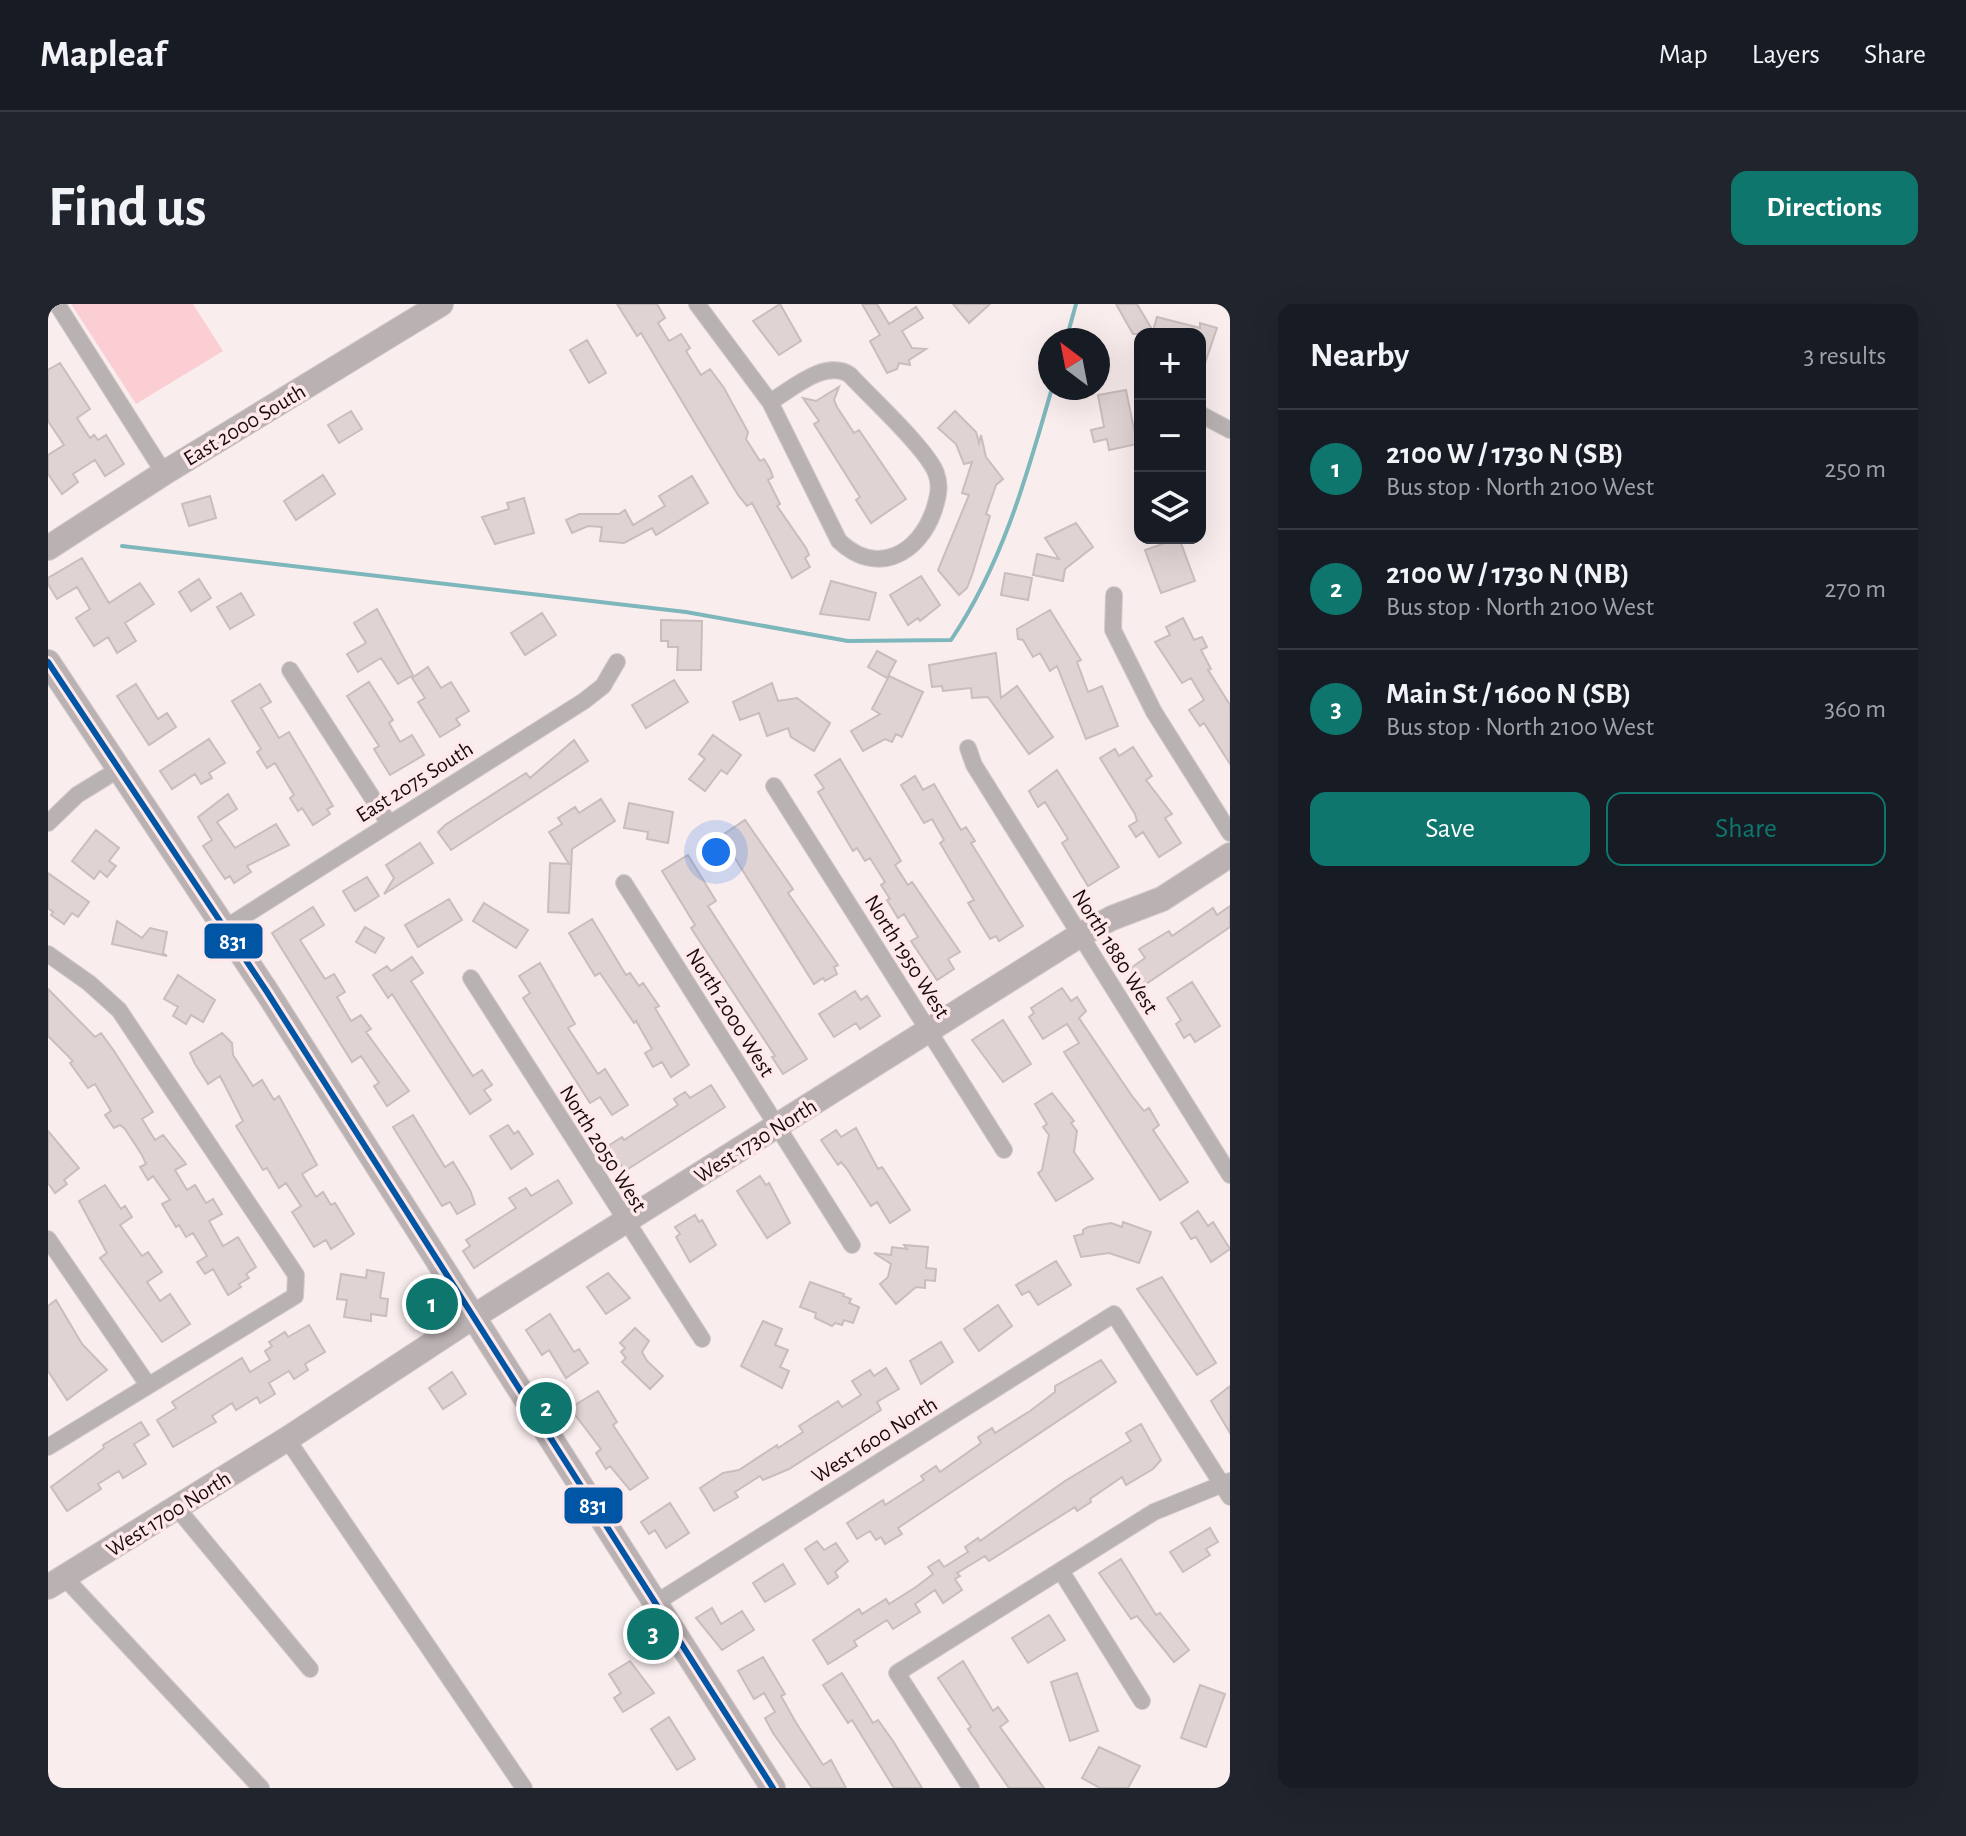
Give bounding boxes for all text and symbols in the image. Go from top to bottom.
text: Mapleaf [40,36,166,74]
text: Map [1659,41,1708,69]
text: Layers [1752,41,1820,69]
text: Share [1864,41,1926,69]
button: Directions [1731,171,1918,245]
text: Find us [48,180,206,236]
north arrow [1038,328,1110,400]
map controls [1134,328,1206,544]
button: + [1134,328,1206,400]
text: Nearby [1310,339,1409,373]
text: 3 results [1803,343,1886,369]
street label: East 2000 South [180,380,309,470]
button: − [1134,400,1206,472]
text: 2100 W / 1730 N (SB) [1386,439,1624,469]
text: 1 [1331,456,1341,482]
text: 250 m [1824,456,1886,482]
button: layers [1134,472,1206,544]
text: Bus stop · North 2100 West [1386,474,1654,500]
text: 2100 W / 1730 N (NB) [1386,559,1630,589]
text: 2 [1330,576,1342,602]
text: 270 m [1825,576,1886,602]
text: Bus stop · North 2100 West [1386,594,1654,620]
text: Main St / 1600 N (SB) [1386,679,1632,709]
text: 3 [1330,696,1342,722]
text: 360 m [1824,696,1886,722]
text: Bus stop · North 2100 West [1386,714,1654,740]
street label: East 2075 South [352,737,477,826]
button: Save [1310,792,1590,866]
button: Share [1606,792,1886,866]
your location [696,832,736,872]
street label: North 1880 West [1068,885,1162,1018]
street label: North 1950 West [861,891,954,1022]
line badge: 831 [203,922,264,960]
text: 831 [219,931,247,953]
street label: North 2000 West [682,944,778,1081]
street label: North 2050 West [556,1081,651,1216]
street label: West 1730 North [691,1095,820,1187]
pin: 1 [406,1274,458,1334]
pin: 2 [520,1378,572,1438]
street label: West 1600 North [808,1393,941,1487]
street label: West 1700 North [103,1467,235,1561]
line badge: 831 [563,1486,624,1525]
text: 831 [579,1495,607,1517]
pin: 3 [627,1604,679,1664]

